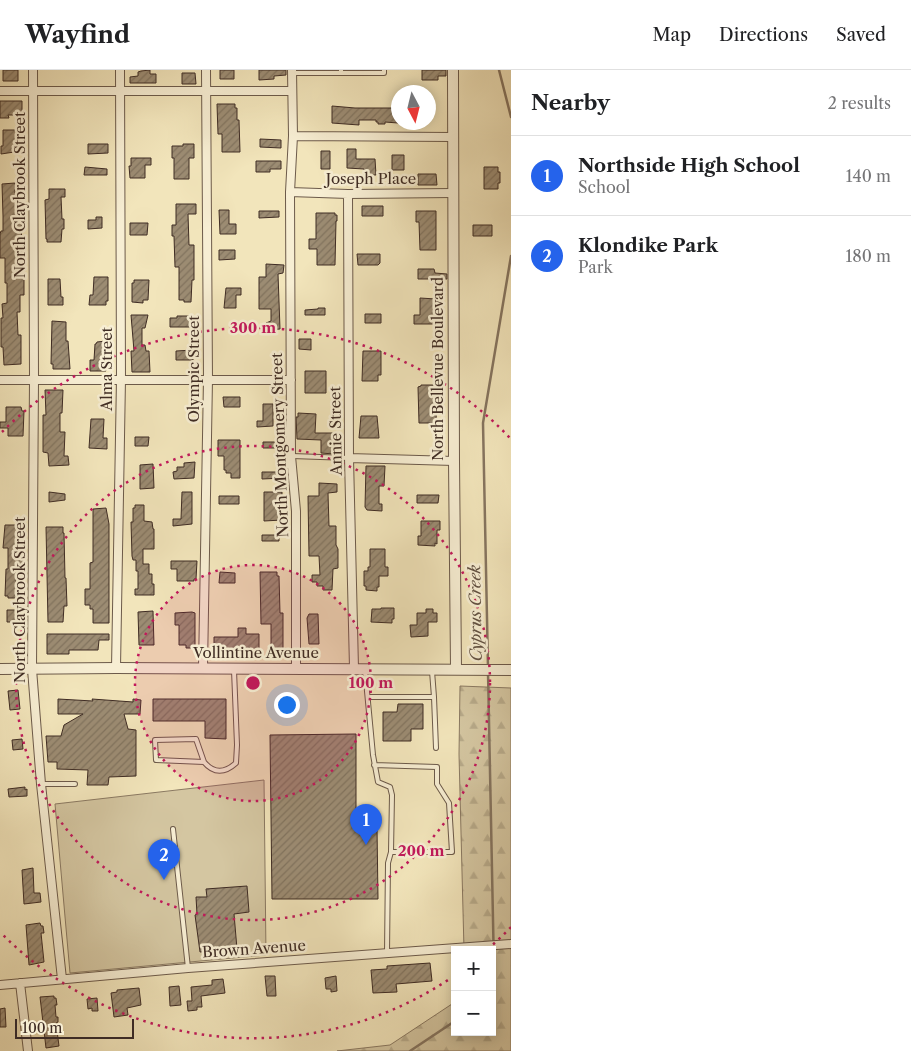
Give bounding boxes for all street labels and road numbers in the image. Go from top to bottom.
street label: North Claybrook Street [10,111,29,278]
street label: Joseph Place [324,169,416,188]
street label: North Bellevue Boulevard [428,277,447,461]
street label: Olympic Street [184,315,203,423]
street label: Alma Street [97,326,116,412]
street label: North Montgomery Street [267,352,292,538]
street label: Annie Street [325,385,346,477]
street label: North Claybrook Street [10,516,29,683]
street label: Vollintine Avenue [192,643,319,662]
street label: Brown Avenue [202,935,306,962]

